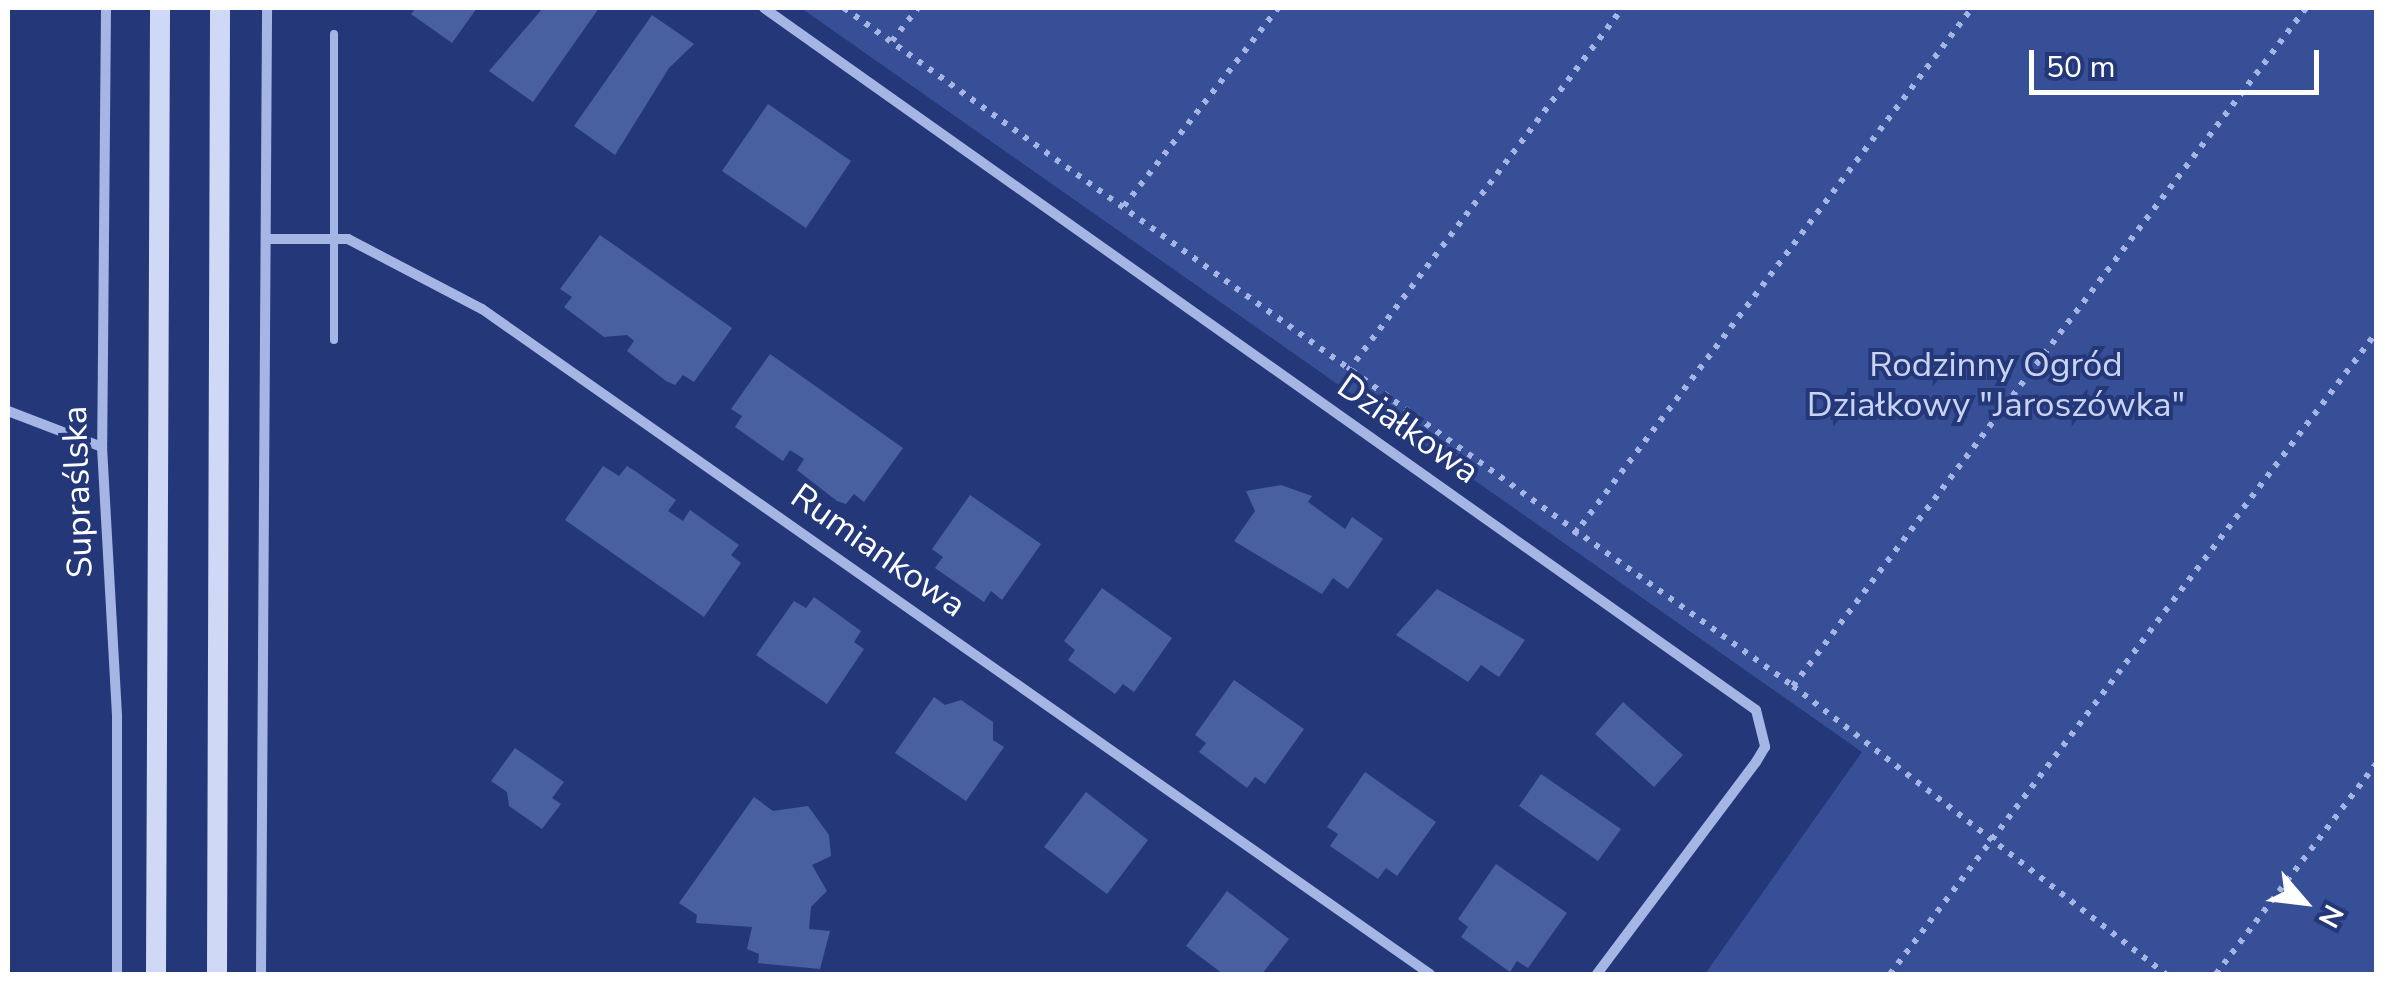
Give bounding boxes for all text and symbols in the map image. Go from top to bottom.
scale bar [2034,30,2324,92]
text: 50 m [2046,47,2115,88]
park label: Rodzinny Ogród Działkowy "Jaroszówka" [1807,344,2185,426]
street label: Działkowa [1329,365,1487,493]
street label: Supraślska [54,405,102,579]
street label: Rumiankowa [783,475,973,627]
north arrow [2254,852,2354,952]
text: N [2309,898,2352,934]

